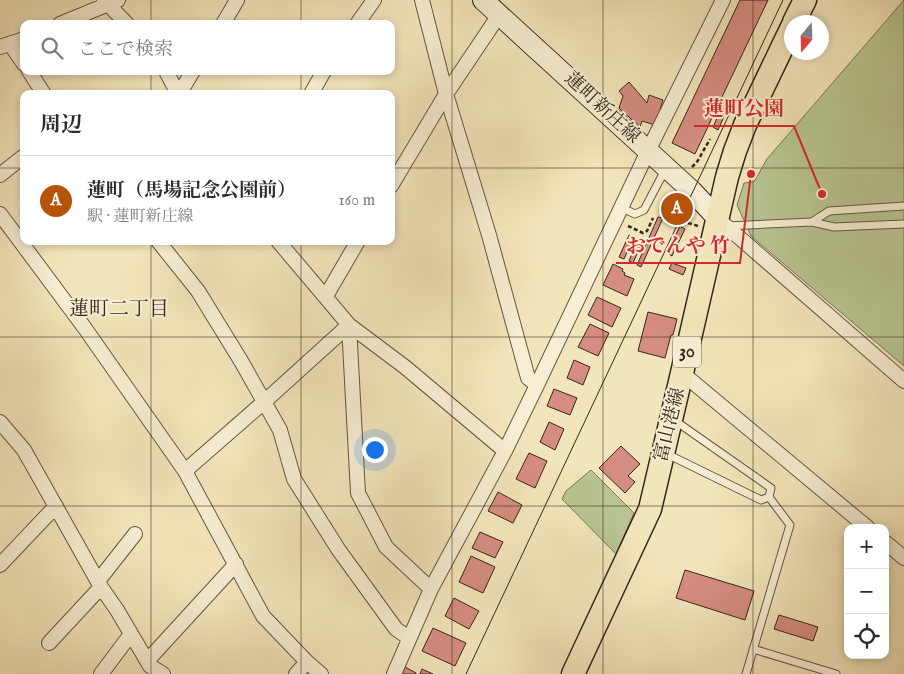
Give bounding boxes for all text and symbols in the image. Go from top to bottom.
north arrow [784,15,829,60]
search box [20,20,395,75]
icon: search [38,34,66,62]
text: ここで検索 [78,38,173,62]
street label: 蓮町新庄線 [559,67,645,149]
callout: 蓮町公園 [694,91,794,126]
text: 蓮町公園 [704,97,784,122]
text: 周辺 [40,112,82,139]
text: 蓮町（馬場記念公園前） [87,179,296,203]
pin: A [661,190,693,228]
text: A [51,191,61,211]
text: 160 m [339,191,375,211]
text: 駅 · 蓮町新庄線 [87,207,194,227]
callout: おでんや 竹 [616,228,740,263]
text: おでんや 竹 [626,234,730,259]
district label: 蓮町二丁目 [69,297,169,322]
road number: 30 [673,337,701,368]
street label: 富山港線 [649,385,691,465]
your location [362,437,388,463]
map controls [844,524,889,659]
button: + [844,524,889,569]
button: − [844,569,889,614]
button: locate [844,614,889,659]

